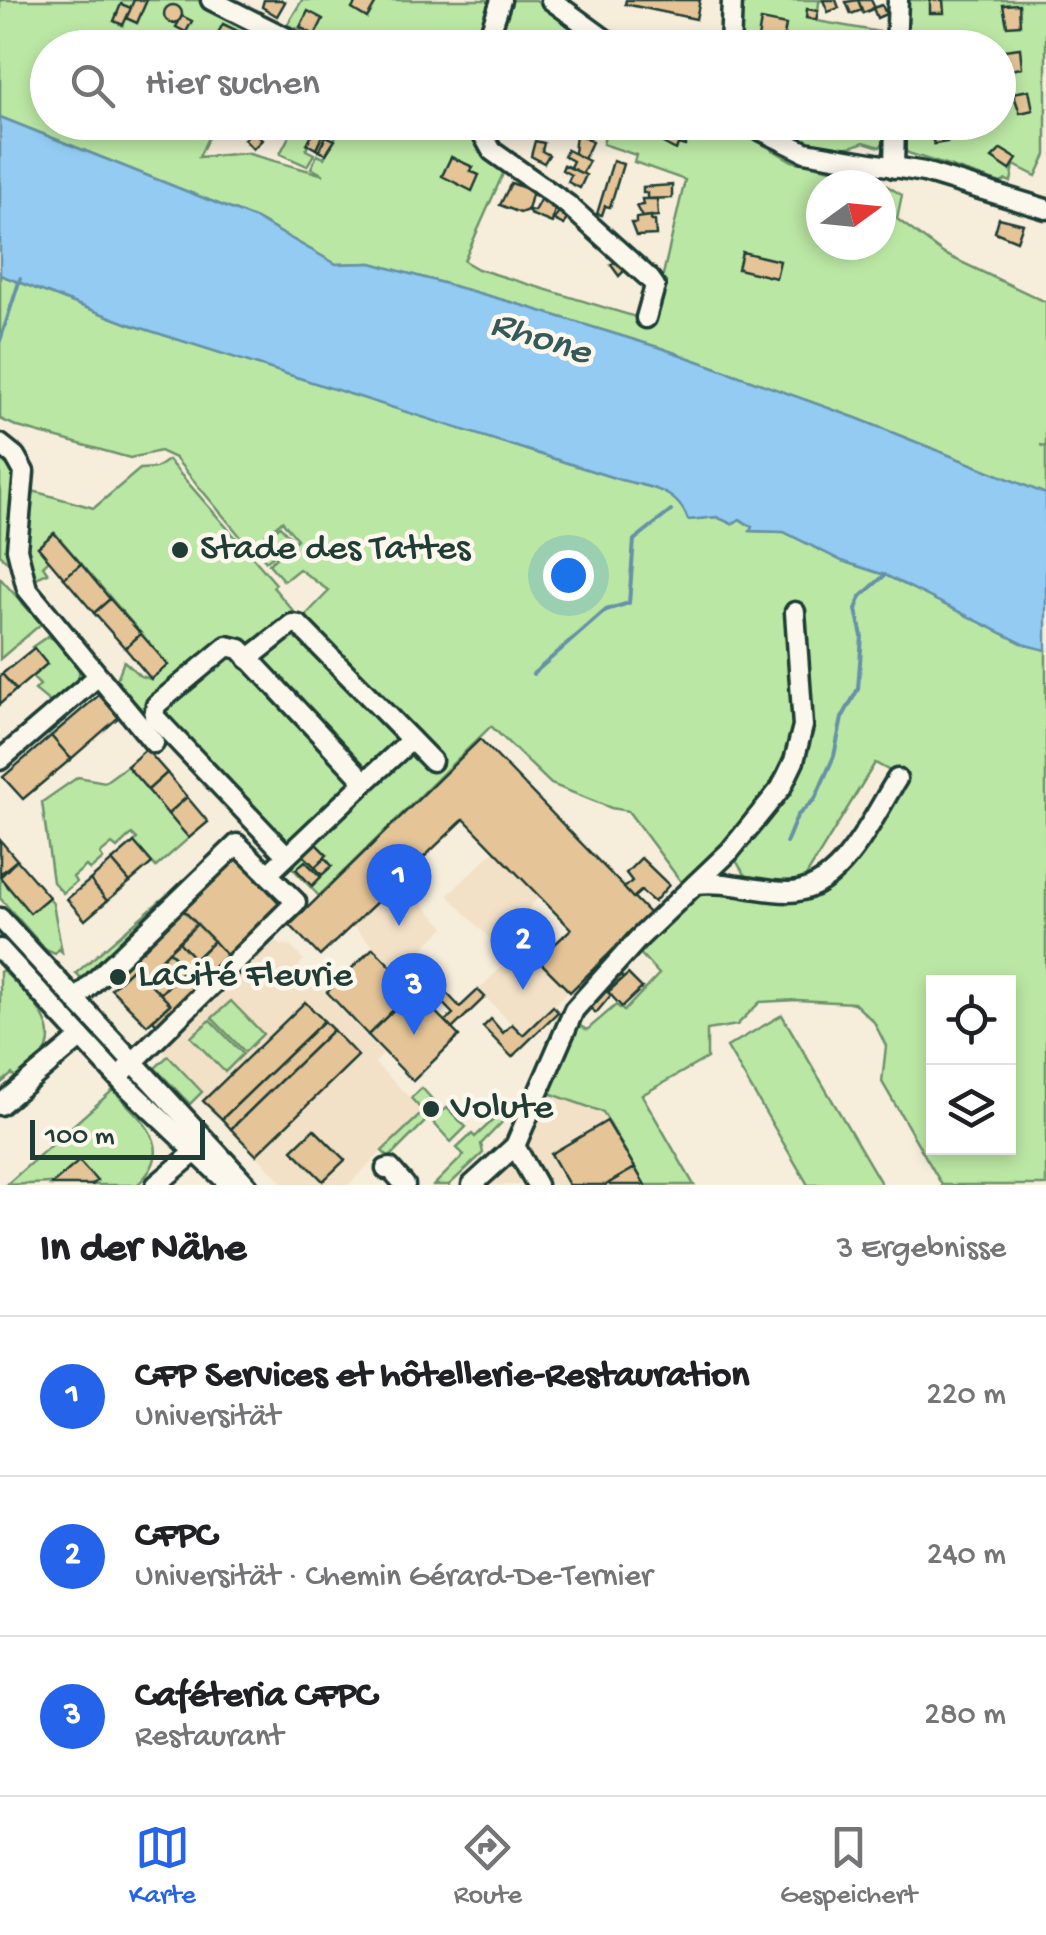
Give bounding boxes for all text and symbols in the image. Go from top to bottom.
search box [30,30,1016,140]
icon: search [65,58,120,113]
text: Hier suchen [145,63,320,107]
north arrow [806,170,896,260]
water label: Rhone [484,302,597,379]
place label: Stade des Tattes [200,528,471,572]
marker: Stade des Tattes [169,539,191,561]
your location [543,550,594,601]
pin: 1 [366,844,432,926]
pin: 2 [490,908,556,990]
pin: 3 [382,952,446,1035]
place label: LaCité Fleurie [138,955,353,999]
marker: LaCité Fleurie [107,966,129,988]
map controls [926,975,1016,1155]
button: locate [926,975,1016,1065]
button: layers [926,1065,1016,1155]
place label: Volute [450,1087,554,1131]
marker: Volute [420,1098,442,1120]
scale bar [30,1115,205,1160]
text: 100 m [45,1121,115,1154]
text: In der Nähe [40,1226,246,1275]
text: 3 Ergebnisse [837,1231,1006,1269]
text: CFP Services et hôtellerie-Restauration [135,1355,749,1399]
text: 1 [66,1377,79,1415]
text: 220 m [926,1377,1006,1415]
text: Universität [135,1399,280,1437]
text: CFPC [135,1515,217,1559]
text: 2 [65,1537,80,1575]
text: 240 m [927,1537,1006,1575]
text: Universität · Chemin Gérard-De-Ternier [135,1559,652,1597]
text: Caféteria CFPC [135,1675,376,1719]
text: 3 [64,1697,81,1735]
text: 280 m [924,1697,1006,1735]
text: Restaurant [135,1719,283,1757]
tab: Karte [129,1820,196,1913]
tab: Route [454,1820,522,1913]
tab: Gespeichert [780,1820,917,1913]

